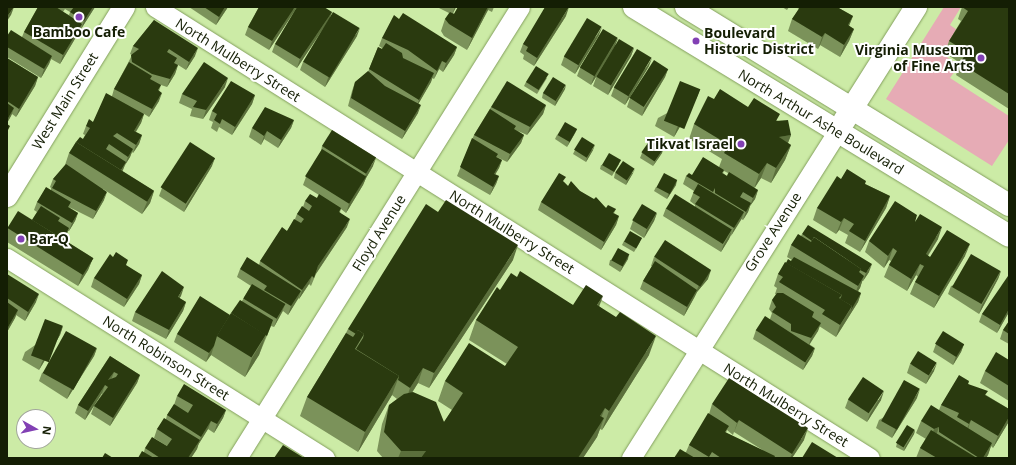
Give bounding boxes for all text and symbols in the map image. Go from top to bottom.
marker: Bamboo Cafe [74,12,84,22]
street label: North Mulberry Street [172,15,304,105]
place label: Bamboo Cafe [33,24,125,40]
place label: Boulevard Historic District [704,25,814,58]
marker: Boulevard Historic District [691,36,701,46]
place label: Virginia Museum of Fine Arts [855,42,973,74]
street label: West Main Street [28,49,102,153]
marker: Virginia Museum of Fine Arts [976,53,986,63]
street label: North Arthur Ashe Boulevard [735,66,907,178]
place label: Tikvat Israel [647,136,733,152]
marker: Tikvat Israel [736,139,746,149]
street label: North Mulberry Street [446,187,578,277]
street label: Grove Avenue [741,189,805,275]
street label: Floyd Avenue [349,192,409,274]
place label: Bar-Q [29,231,69,247]
marker: Bar-Q [16,234,26,244]
street label: North Robinson Street [100,312,232,404]
street label: North Mulberry Street [720,360,852,450]
north arrow [16,409,56,449]
text: N [39,425,55,436]

